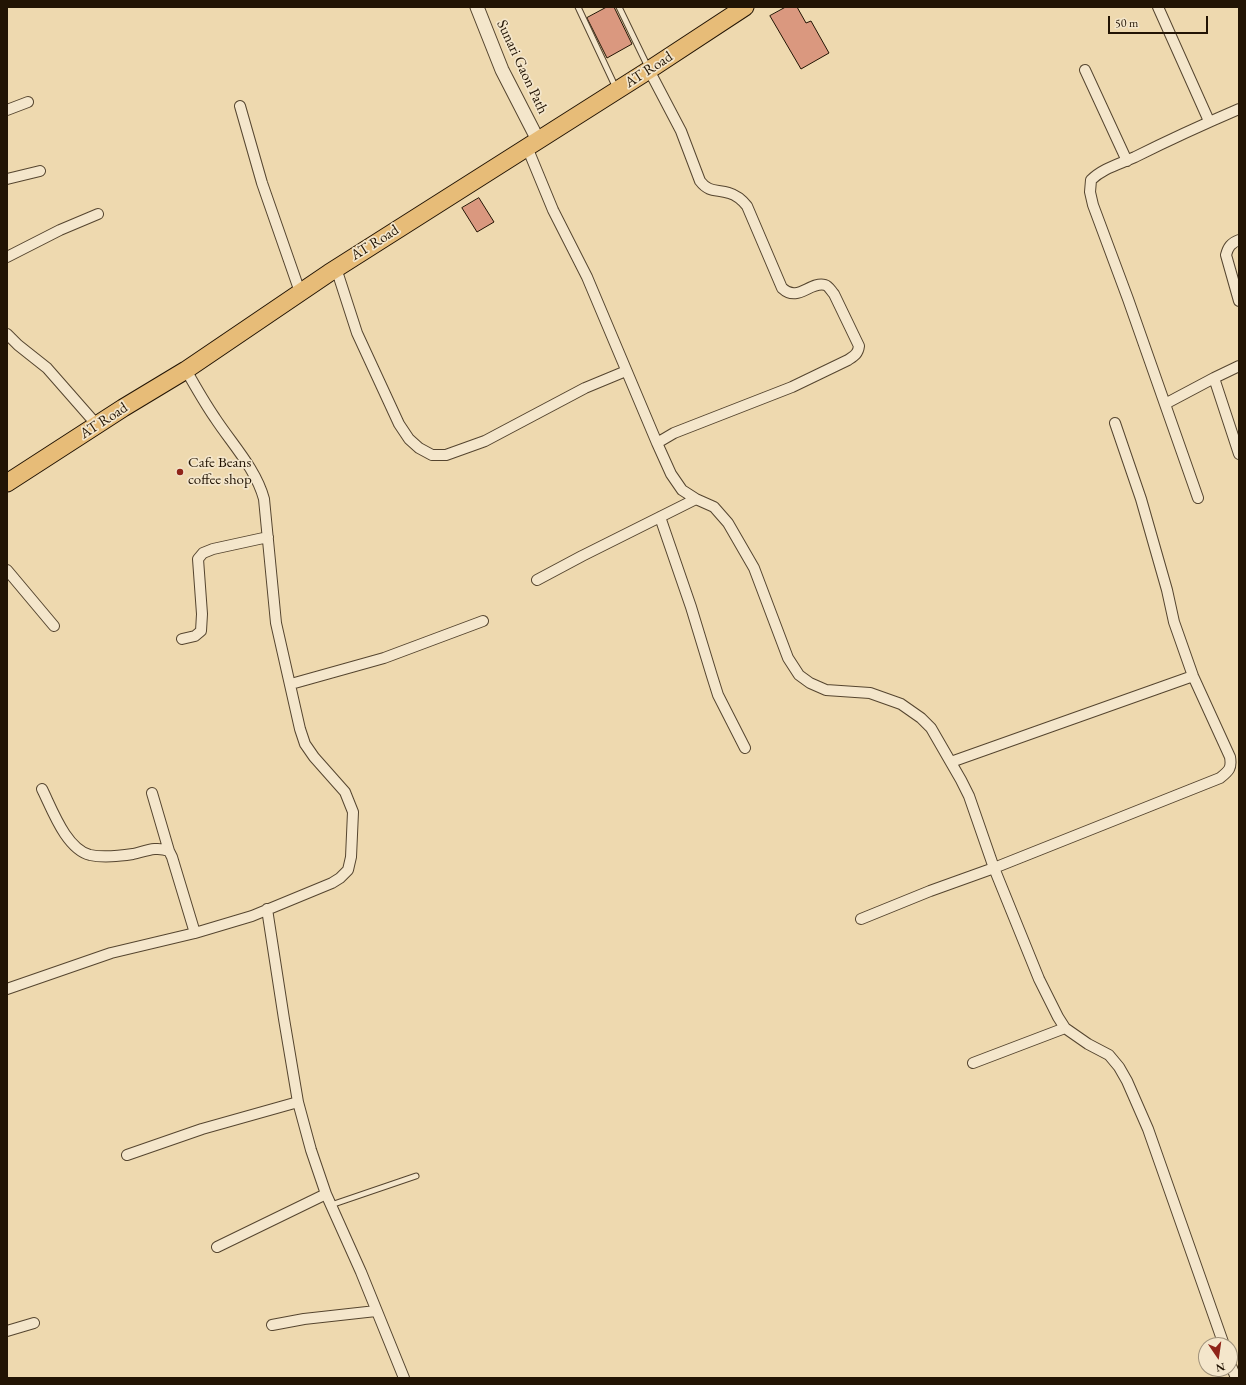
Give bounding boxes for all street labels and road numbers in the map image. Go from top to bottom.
street label: Sunari Gaon Path [492,17,552,117]
street label: AT Road [622,48,676,92]
street label: AT Road [348,221,402,265]
street label: AT Road [77,399,131,443]

